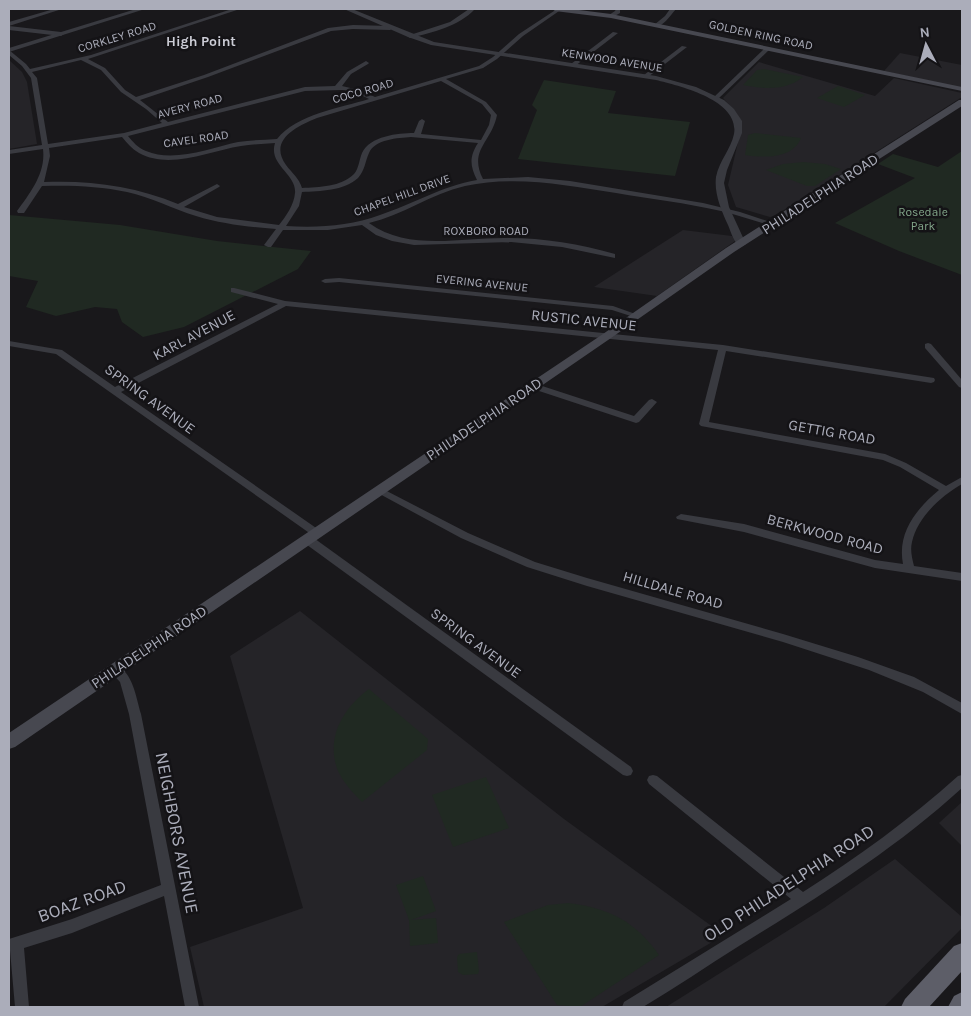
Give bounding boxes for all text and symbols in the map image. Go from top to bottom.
street label: GOLDEN RING ROAD [708,17,814,53]
street label: CORKLEY ROAD [76,18,158,56]
north arrow [901,20,951,70]
text: N [919,24,931,42]
district label: High Point [166,33,236,50]
street label: KENWOOD AVENUE [560,45,664,75]
street label: COCO ROAD [331,76,395,106]
street label: AVERY ROAD [156,91,224,121]
street label: CAVEL ROAD [162,127,230,151]
street label: PHILADELPHIA ROAD [758,150,882,238]
street label: CHAPEL HILL DRIVE [352,171,452,219]
park label: Rosedale Park [898,205,948,233]
street label: ROXBORO ROAD [443,224,529,238]
street label: EVERING AVENUE [435,271,529,295]
street label: KARL AVENUE [150,306,238,364]
street label: RUSTIC AVENUE [530,306,638,334]
street label: SPRING AVENUE [101,360,199,438]
street label: PHILADELPHIA ROAD [423,374,545,464]
street label: GETTIG ROAD [787,416,877,448]
street label: BERKWOOD ROAD [765,510,885,558]
street label: HILLDALE ROAD [621,567,725,613]
street label: PHILADELPHIA ROAD [88,602,210,692]
street label: SPRING AVENUE [427,604,525,682]
street label: NEIGHBORS AVENUE [151,750,203,916]
street label: OLD PHILADELPHIA ROAD [700,820,878,946]
street label: BOAZ ROAD [35,875,129,927]

